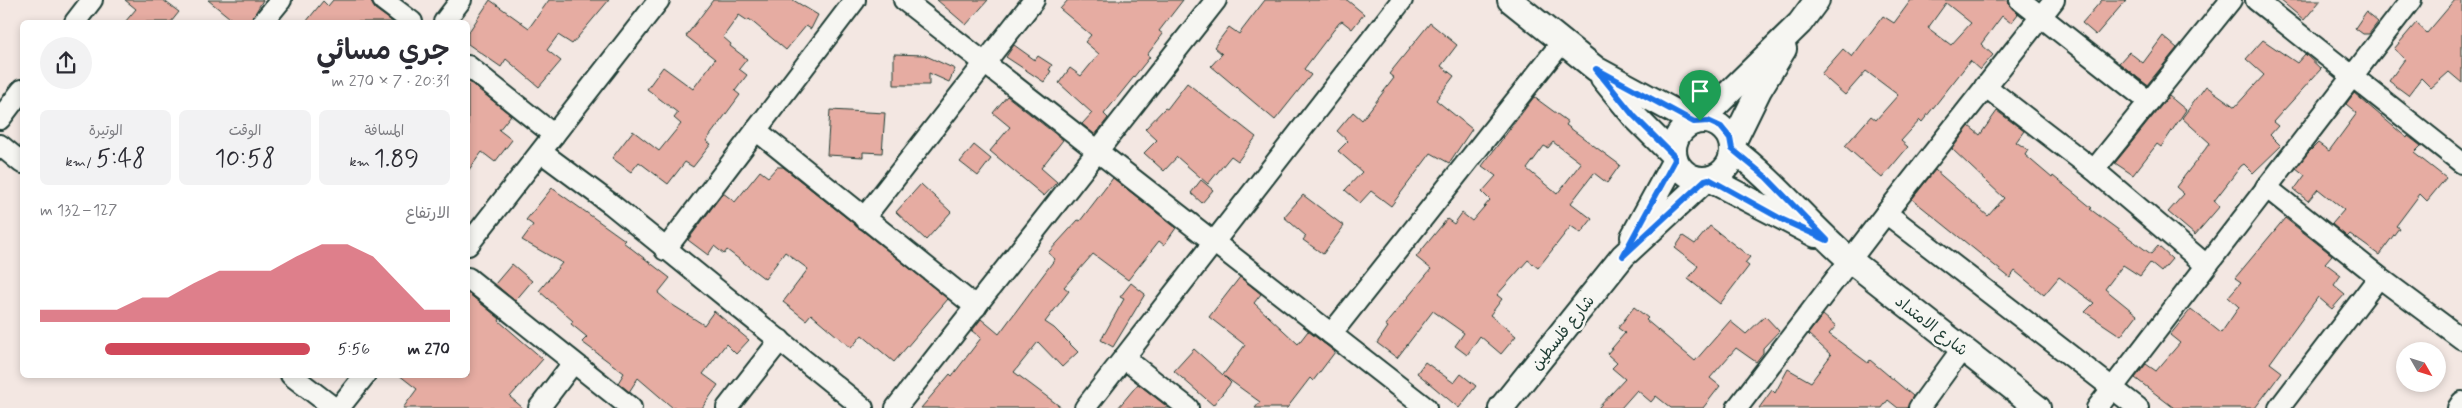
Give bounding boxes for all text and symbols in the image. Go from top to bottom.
text: جري مسائي [316,33,450,70]
button: share [40,37,92,89]
pin [1679,70,1721,121]
text: 20:31 · 7 × 270 m [332,71,450,92]
icon: arrive [1686,77,1714,105]
text: الوتيرة [89,122,123,140]
text: الوقت [229,122,261,140]
text: المسافة [364,122,404,140]
text: 5:48 [96,143,146,176]
text: 10:58 [215,143,275,176]
text: 1.89 [374,143,419,176]
text: /km [66,153,96,171]
text: km [350,153,374,171]
text: 127–132 m [40,200,117,221]
text: الارتفاع [405,203,450,224]
street label: شارع فلسطين [1527,291,1600,375]
street label: شارع الامتداد [1890,291,1972,361]
text: 5:56 [338,339,370,360]
text: 270 m [407,339,450,360]
north arrow [2396,342,2446,392]
map controls [2396,342,2446,392]

